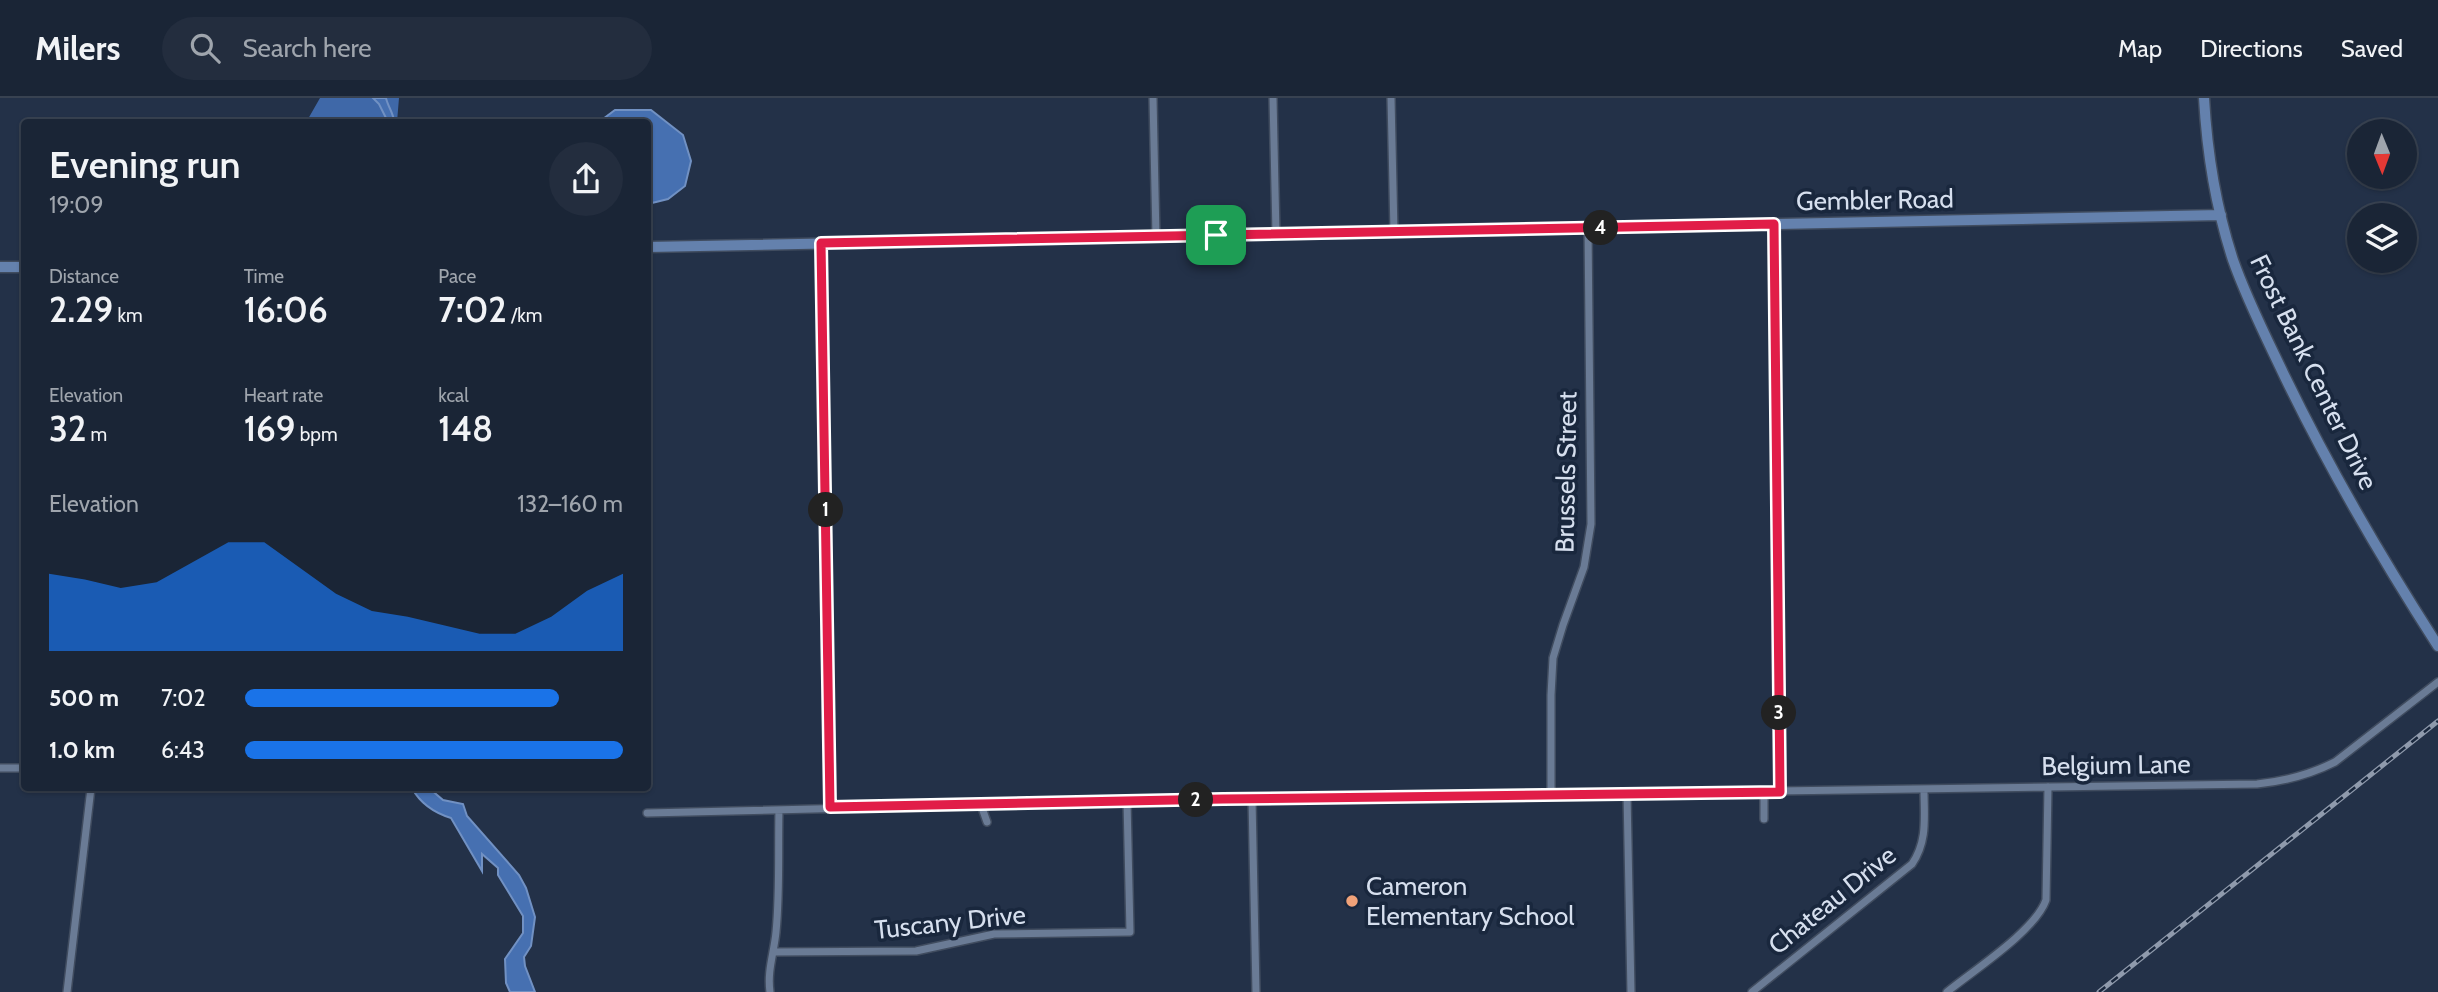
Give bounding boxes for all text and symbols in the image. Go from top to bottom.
search box [162,17,652,80]
text: Milers [35,28,120,68]
icon: search [186,29,224,67]
text: Search here [242,32,372,64]
text: Map [2118,34,2162,63]
text: Directions [2200,34,2303,63]
text: Saved [2341,34,2403,63]
north arrow [2347,119,2417,189]
map controls [2347,119,2417,273]
text: Evening run [49,141,241,188]
button: share [549,142,623,216]
street label: Gembler Road [1796,183,1954,217]
text: 19:09 [49,191,103,219]
button: layers [2347,203,2417,273]
pin [1186,205,1246,265]
pin: 4 [1584,211,1618,246]
icon: arrive [1197,216,1235,254]
text: 4 [1595,216,1606,239]
street label: Frost Bank Center Drive [2243,249,2385,495]
text: Distance [49,265,119,288]
text: Time [244,265,284,288]
text: Pace [438,265,476,288]
text: 2.29 [49,288,113,331]
text: 16:06 [244,288,328,331]
text: 7:02 [438,288,507,331]
text: km [113,304,143,327]
text: /km [507,304,542,327]
text: Elevation [49,384,123,407]
text: Heart rate [244,384,323,407]
text: kcal [438,384,469,407]
street label: Brussels Street [1549,391,1583,553]
text: 32 [49,407,86,450]
text: 169 [244,407,296,450]
text: 148 [438,407,493,450]
text: m [86,423,107,446]
text: bpm [296,423,338,446]
text: Elevation [49,490,139,518]
text: 132–160 m [517,490,623,518]
pin: 1 [808,492,844,528]
text: 1 [822,498,829,521]
text: 500 m [49,684,119,712]
text: 7:02 [161,684,205,712]
pin: 3 [1762,696,1796,730]
text: 3 [1773,701,1784,724]
text: 1.0 km [49,736,115,764]
text: 6:43 [161,736,205,764]
street label: Belgium Lane [2041,748,2191,782]
pin: 2 [1178,782,1214,818]
text: 2 [1190,788,1201,811]
street label: Chateau Drive [1762,839,1902,961]
place label: Cameron Elementary School [1366,870,1574,932]
marker: Cameron Elementary School [1344,893,1360,909]
street label: Tuscany Drive [873,898,1027,946]

